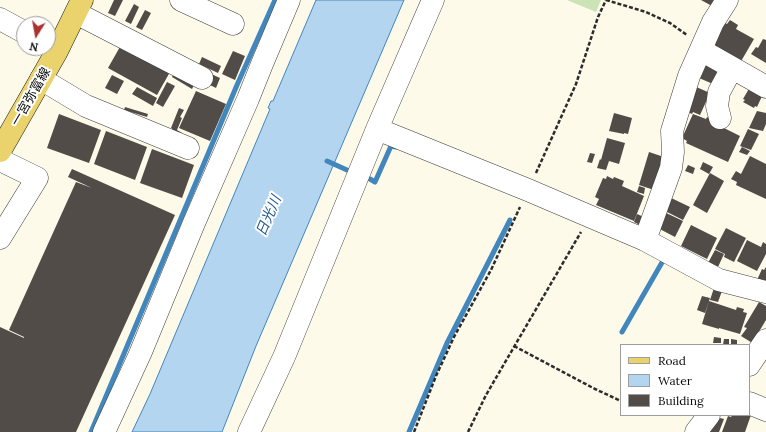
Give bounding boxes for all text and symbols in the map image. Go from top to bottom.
north arrow [16,16,56,56]
text: N [28,39,39,54]
street label: 一宮弥富線 [8,65,54,129]
water label: 日光川 [253,193,285,239]
legend [620,344,750,416]
text: Road [658,353,686,368]
text: Water [658,373,692,388]
text: Building [658,393,704,408]

